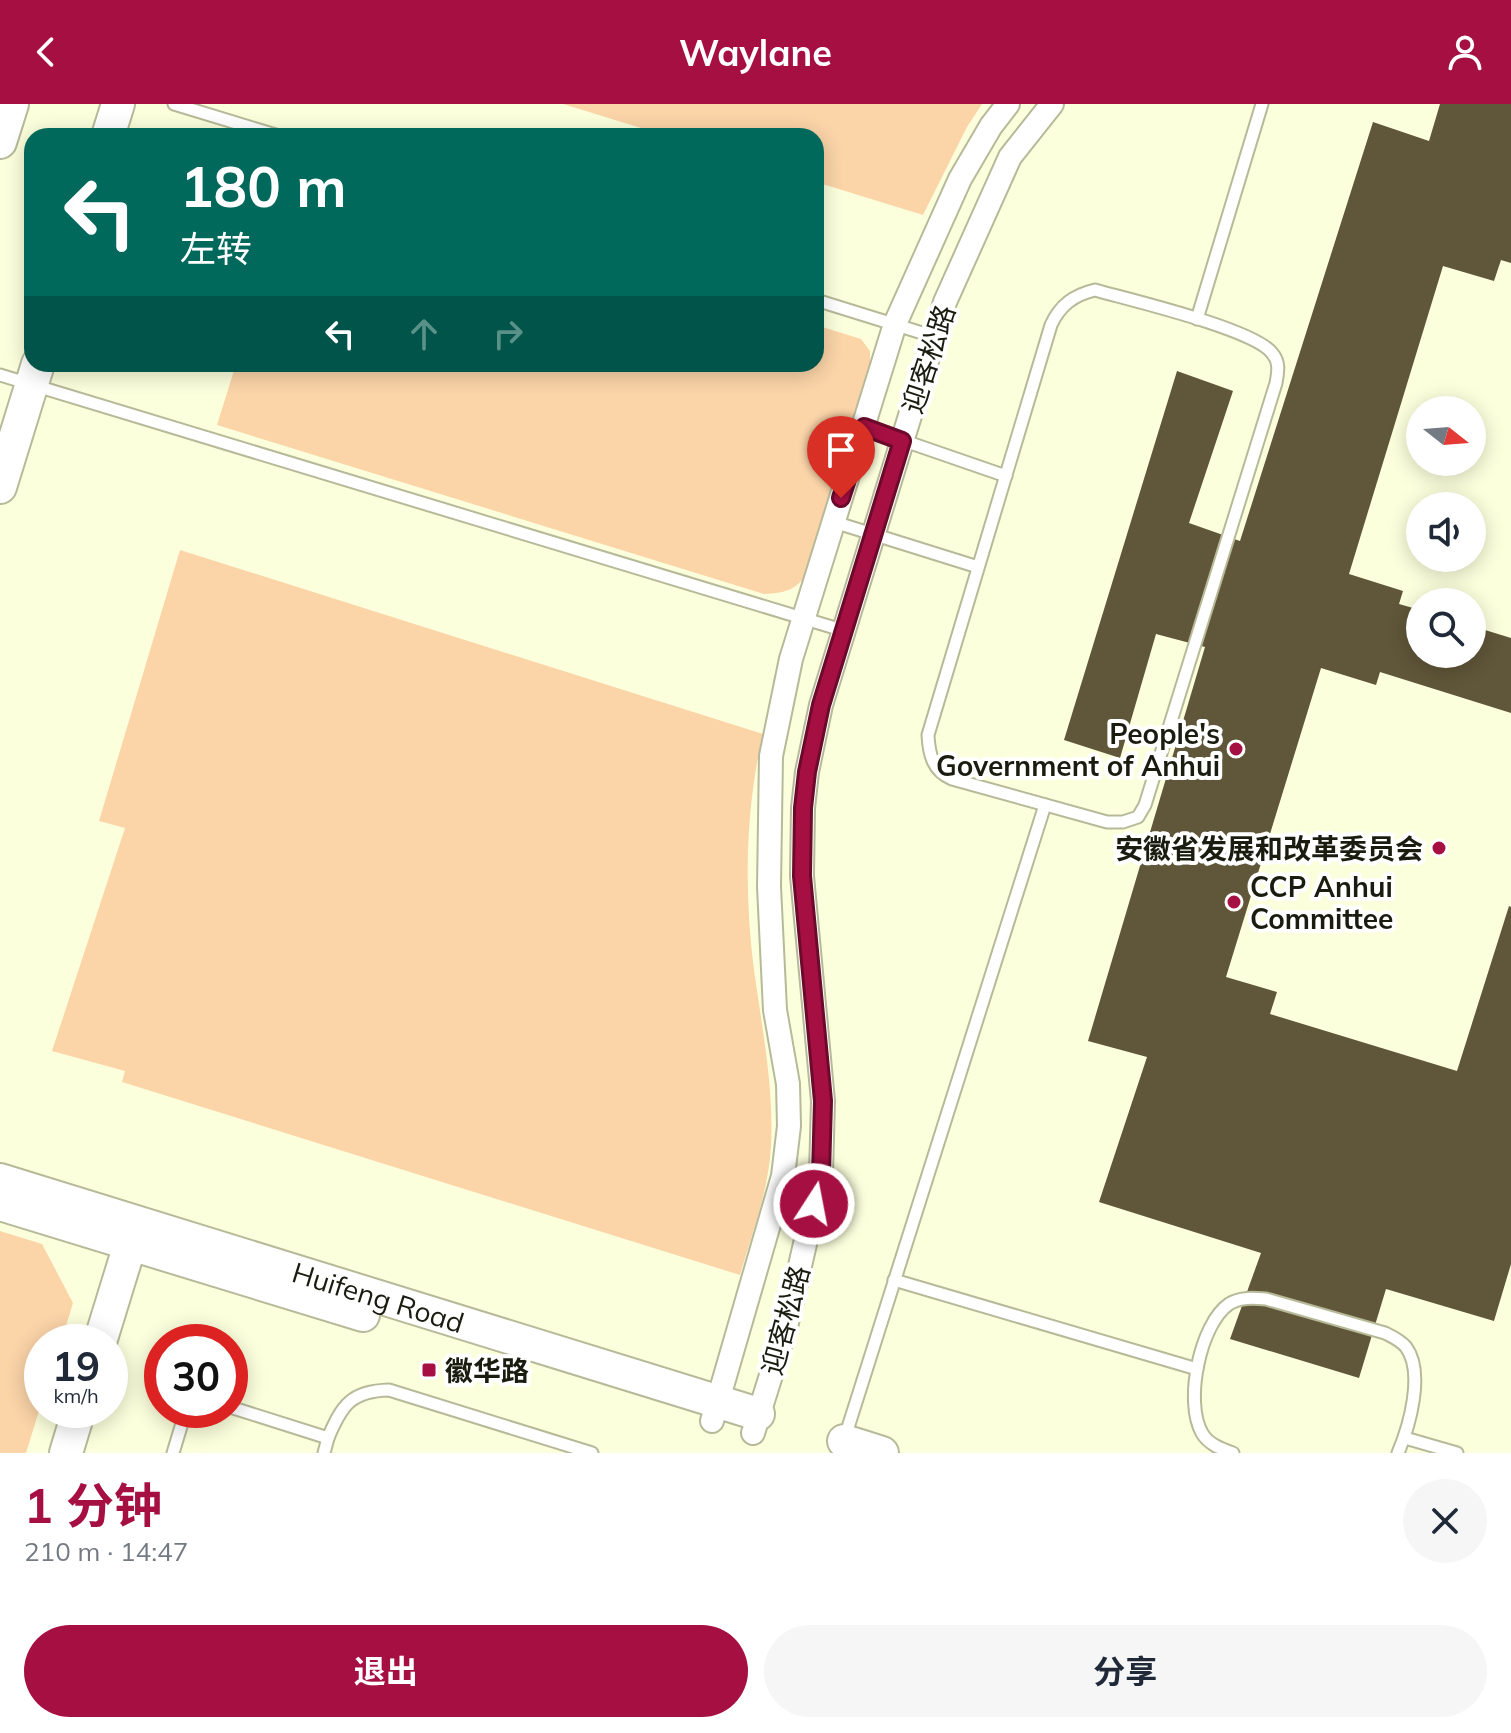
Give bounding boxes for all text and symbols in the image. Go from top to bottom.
icon: back [24,30,68,74]
text: Waylane [679,30,832,75]
icon: person [1443,30,1487,74]
text: 180 m [180,151,347,221]
icon: left [48,160,152,264]
text: 左转 [180,226,252,271]
street label: 迎客松路 [894,300,962,418]
icon: left [318,312,362,356]
icon: ahead [402,312,446,356]
icon: right [486,312,530,356]
north arrow [1406,396,1486,476]
map controls [1406,396,1486,668]
pin [807,416,875,498]
icon: arrive [819,428,863,472]
button: sound [1406,492,1486,572]
button: search [1406,588,1486,668]
place label: People's Government of Anhui [936,716,1220,783]
marker: People's Government of Anhui [1227,740,1245,758]
place label: 安徽省发展和改革委员会 [1115,831,1423,866]
marker: 安徽省发展和改革委员会 [1430,839,1448,857]
place label: CCP Anhui Committee [1250,869,1393,936]
marker: CCP Anhui Committee [1225,893,1243,911]
position arrow [772,1162,856,1246]
street label: Huifeng Road [288,1254,469,1340]
street label: 迎客松路 [754,1261,816,1379]
speed limit sign: 30 [144,1324,248,1428]
text: 19 [52,1341,100,1391]
place label: 徽华路 [445,1353,529,1388]
marker: 徽华路 [420,1361,438,1379]
text: km/h [53,1383,99,1408]
text: 1 分钟 [24,1475,162,1535]
button: close [1403,1479,1487,1563]
text: 210 m · 14:47 [24,1535,188,1568]
button: 退出 [24,1625,748,1717]
button: 分享 [764,1625,1487,1717]

